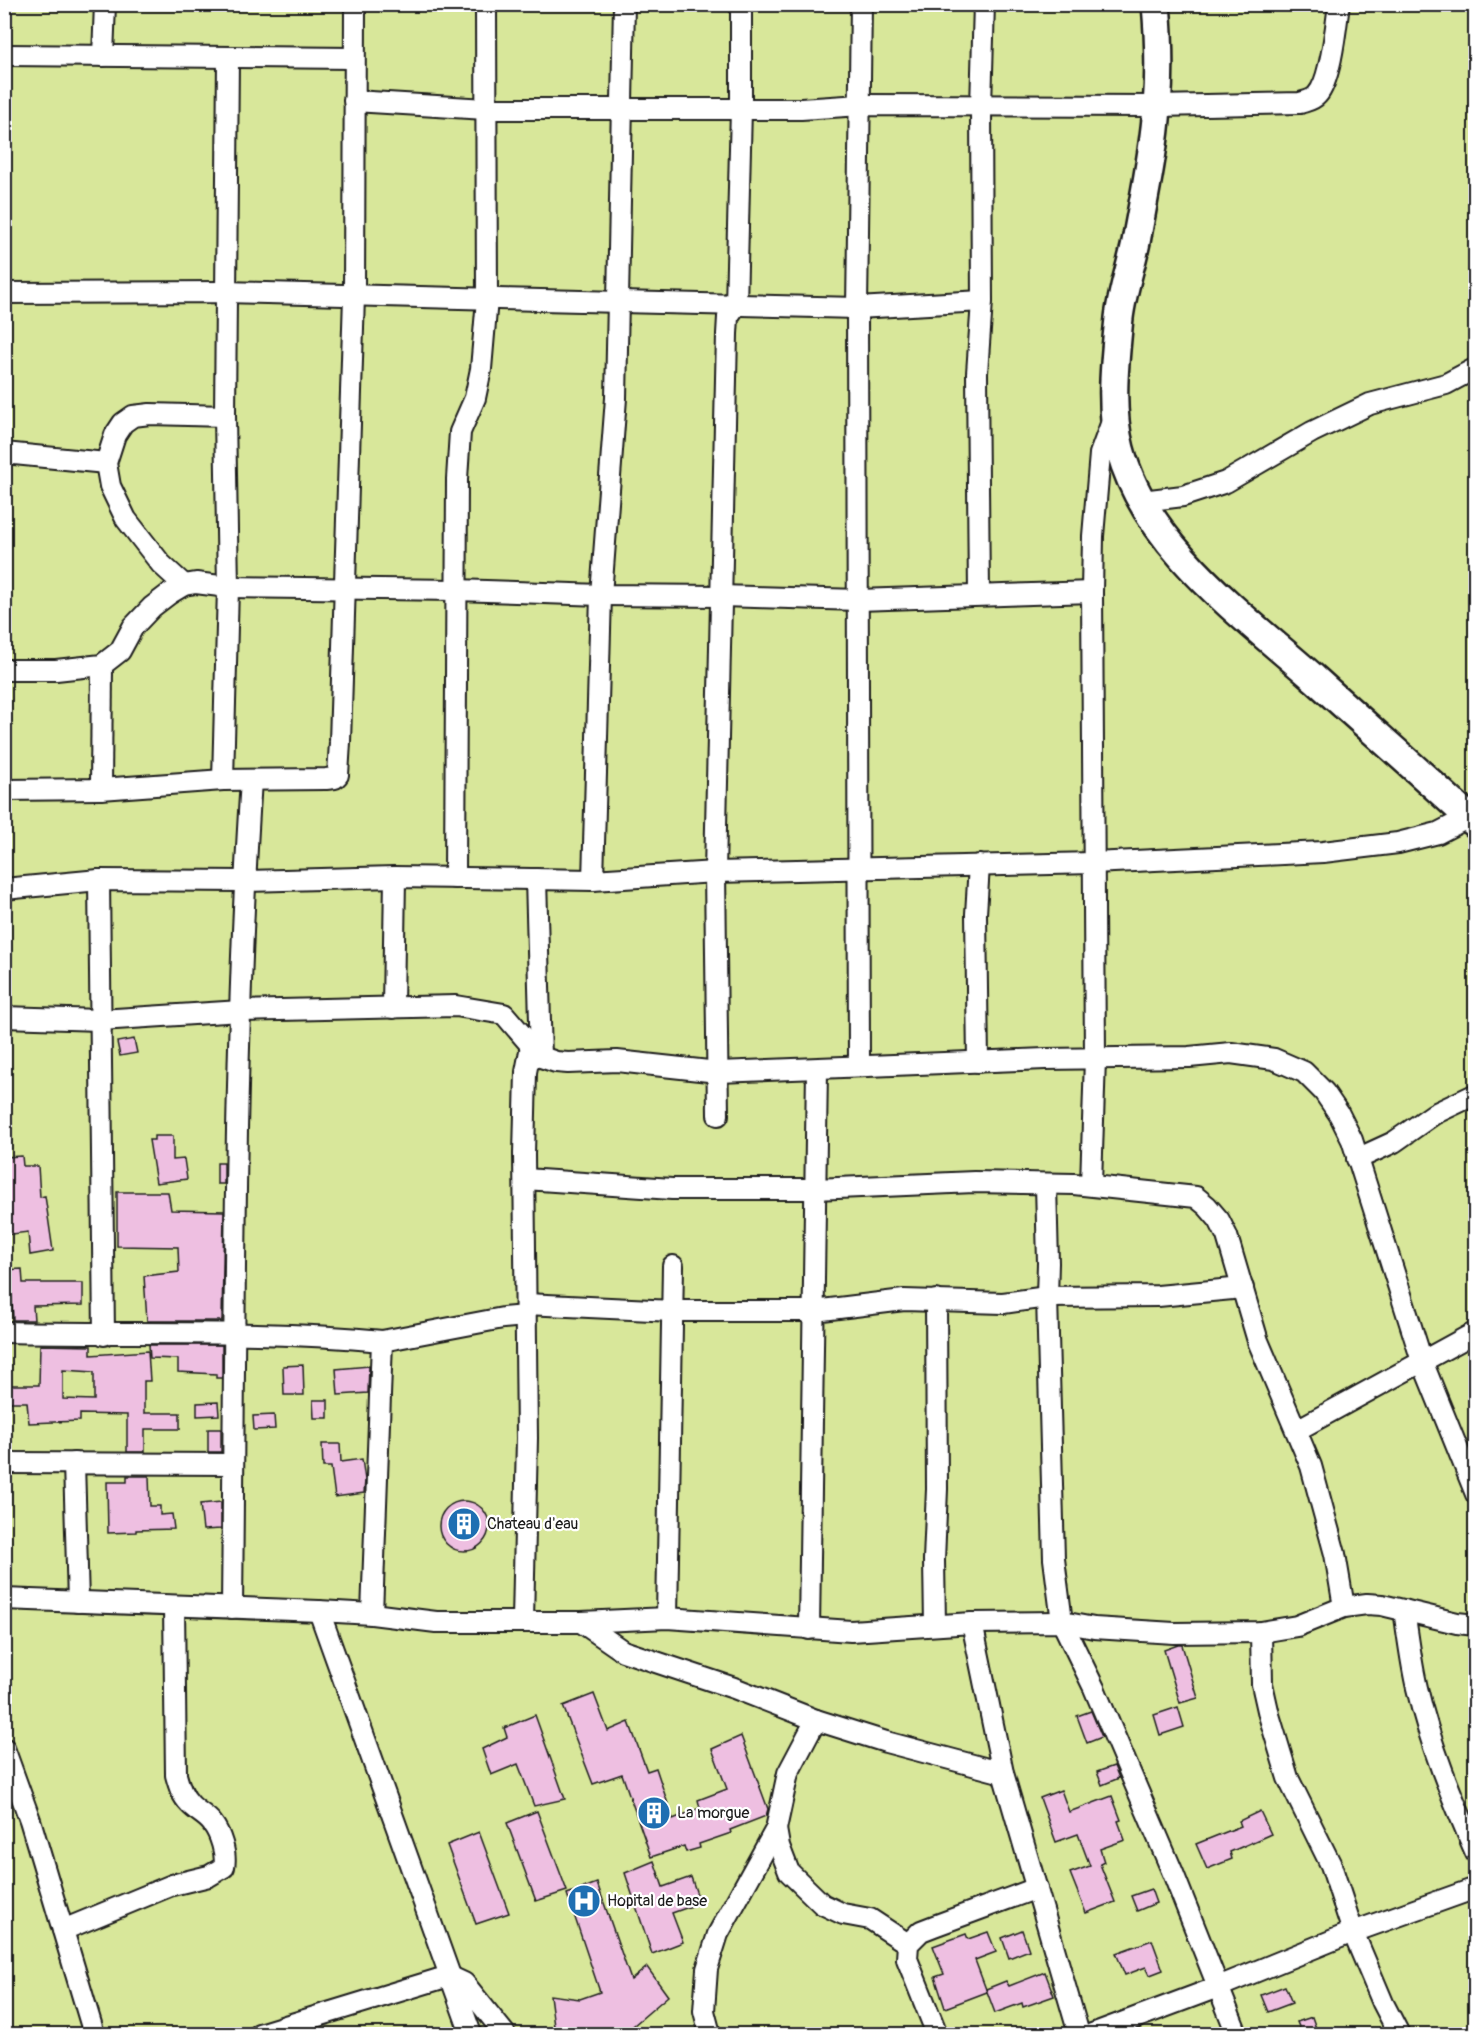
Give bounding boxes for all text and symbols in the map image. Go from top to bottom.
building icon: Chateau d'eau [446,1506,482,1542]
place label: Chateau d'eau [487,1514,578,1534]
building icon: La morgue [636,1795,672,1831]
place label: La morgue [677,1803,750,1823]
hospital icon: Hopital de base [566,1883,602,1919]
place label: Hopital de base [607,1891,707,1911]

